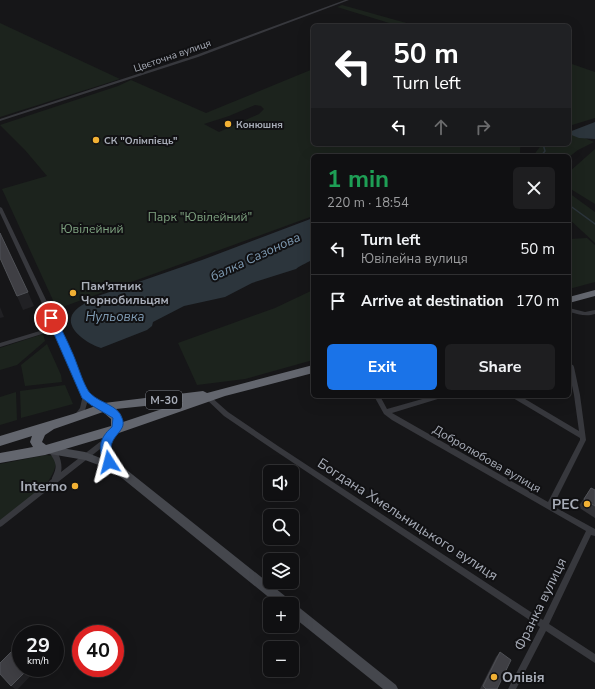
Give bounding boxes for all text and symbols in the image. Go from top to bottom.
text: 50 m [393,35,459,73]
street label: Цвєточна вулиця [132,36,213,76]
icon: left [327,40,379,92]
text: Turn left [393,71,461,95]
icon: left [388,116,410,138]
icon: ahead [430,116,452,138]
icon: right [472,116,494,138]
place label: Конюшня [236,118,283,132]
marker: Конюшня [223,119,233,129]
place label: СК "Олімпієць" [104,134,177,148]
marker: СК "Олімпієць" [91,135,101,145]
text: 1 min [327,163,389,195]
button: close [513,167,555,209]
text: 220 m · 18:54 [327,194,409,212]
park label: Парк "Ювілейний" [148,209,252,225]
park label: Ювілейний [60,221,124,237]
water label: балка Сазонова [207,228,303,286]
text: Turn left [361,230,420,250]
icon: left [327,238,349,260]
text: 50 m [520,239,555,259]
text: Ювілейна вулиця [361,250,468,268]
place label: Пам'ятник Чорнобильцям [81,278,169,308]
marker: Пам'ятник Чорнобильцям [68,288,78,298]
icon: arrive [327,290,349,312]
text: Arrive at destination [361,291,504,311]
text: 170 m [516,291,559,311]
pin [34,301,68,335]
icon: arrive [40,307,62,329]
water label: Нульовка [85,308,145,326]
button: Exit [327,344,437,390]
button: Share [445,344,555,390]
road number: М-30 [146,391,182,409]
street label: Добролюбова вулиця [430,421,544,497]
position arrow [88,441,130,483]
street label: Богдана Хмельницького вулиця [314,454,502,585]
map controls [263,465,299,677]
button: sound [263,465,299,501]
place label: Interno [20,477,67,496]
marker: Interno [70,481,80,491]
place label: РЕС [552,495,579,514]
marker: РЕС [582,499,592,509]
button: search [263,509,299,545]
button: layers [263,553,299,589]
street label: Франка вулиця [510,555,571,654]
button: + [263,597,299,633]
speed limit sign: 40 [72,625,124,677]
text: 29 [26,632,50,659]
button: − [263,641,299,677]
text: km/h [27,654,49,668]
place label: Олівія [502,668,545,687]
marker: Олівія [489,672,499,682]

